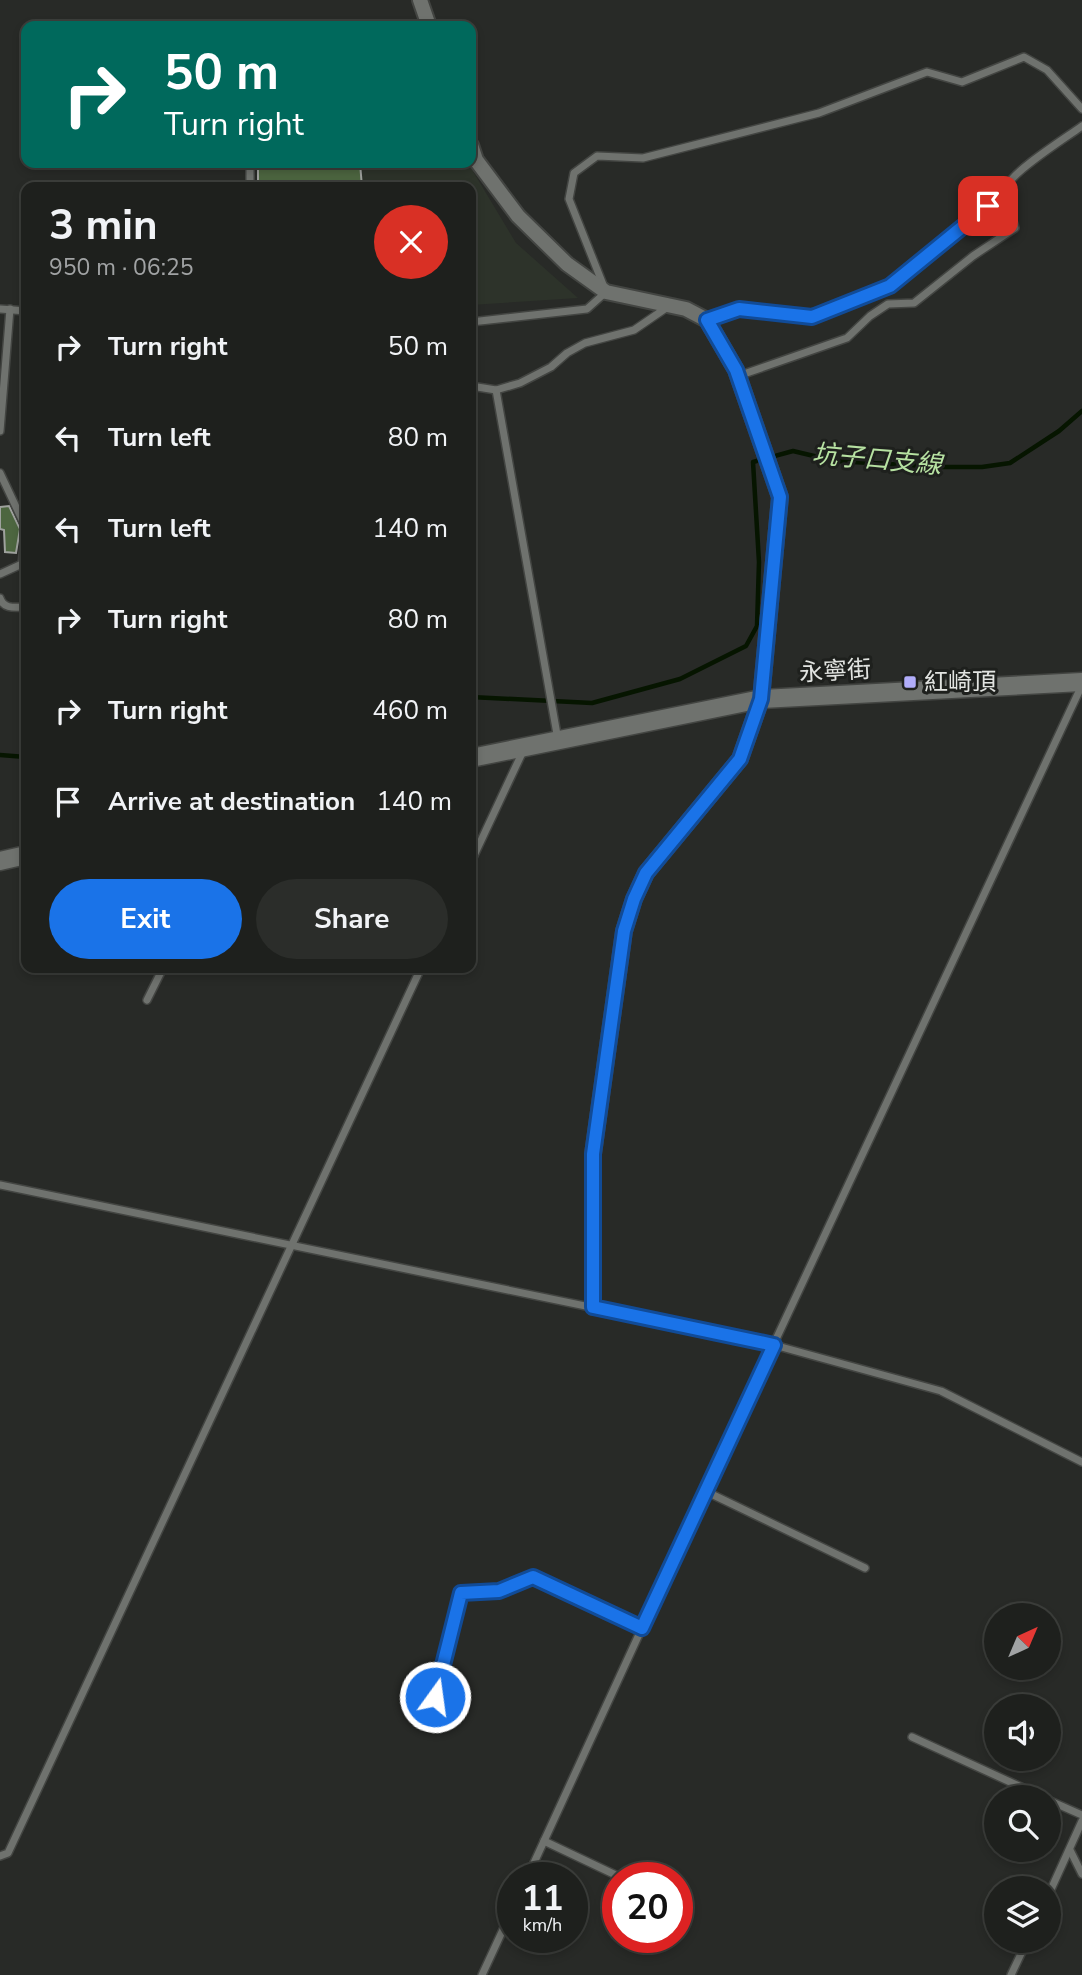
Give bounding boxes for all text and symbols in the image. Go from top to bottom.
text: 50 m [164,39,279,106]
icon: right [49,49,140,140]
text: Turn right [164,103,304,146]
pin [958,176,1018,236]
icon: arrive [969,187,1007,225]
text: 3 min [49,197,158,254]
button: close [374,205,448,279]
text: 950 m · 06:25 [49,252,194,283]
icon: right [49,328,87,366]
text: Turn right [108,329,227,364]
text: 50 m [388,329,448,364]
icon: left [49,419,87,457]
text: Turn left [108,420,211,455]
text: 80 m [388,420,448,455]
water label: 坑子口支線 [811,436,946,483]
icon: left [49,510,87,548]
text: Turn left [108,511,211,546]
text: 140 m [372,511,448,546]
icon: right [49,601,87,639]
text: Turn right [108,602,227,637]
text: 80 m [388,602,448,637]
street label: 永寧街 [798,653,872,689]
place label: 紅崎頂 [924,666,996,698]
marker: 紅崎頂 [902,674,918,690]
icon: right [49,692,87,730]
text: Turn right [108,693,227,728]
text: 460 m [372,693,448,728]
icon: arrive [49,783,87,821]
text: Arrive at destination [108,784,355,819]
text: 140 m [376,784,452,819]
button: Exit [49,879,242,959]
button: Share [256,879,448,959]
north arrow [984,1603,1060,1680]
map controls [984,1603,1061,1953]
position arrow [398,1660,472,1734]
button: sound [984,1694,1061,1771]
button: search [984,1785,1061,1862]
speed limit sign: 20 [602,1862,693,1953]
text: 11 [521,1875,564,1922]
button: layers [984,1876,1061,1953]
text: km/h [523,1913,562,1937]

